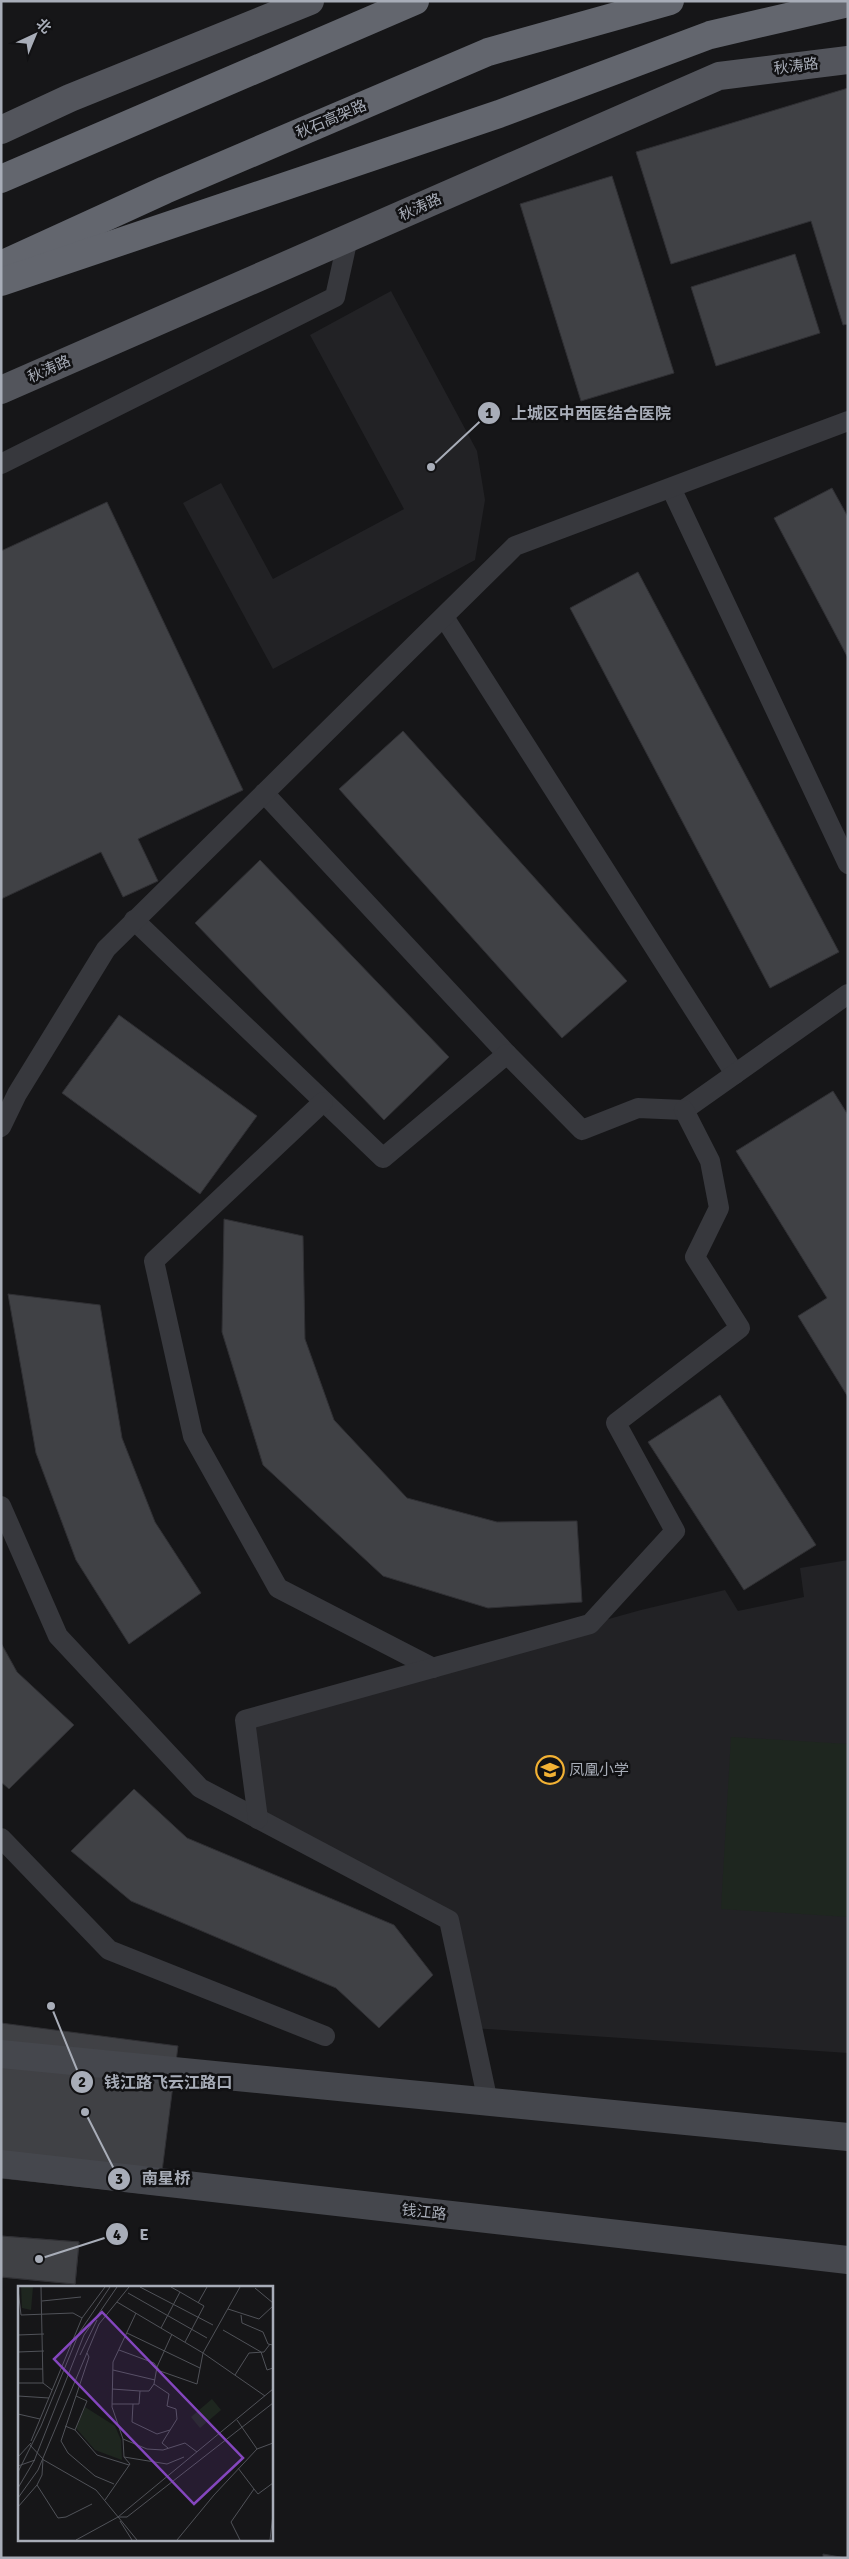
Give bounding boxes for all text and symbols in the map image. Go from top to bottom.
north arrow [10,10,60,60]
text: 北 [33,15,55,37]
street label: 秋涛路 [773,54,819,78]
street label: 秋石高架路 [293,96,369,142]
street label: 秋涛路 [396,190,444,224]
street label: 秋涛路 [25,352,73,386]
callout: 上城区中西医结合医院 [476,398,681,429]
text: 1 [485,404,493,422]
text: 上城区中西医结合医院 [511,404,671,424]
school or university icon: 凤凰小学 [535,1755,565,1785]
place label: 凤凰小学 [569,1761,629,1779]
callout: 钱江路飞云江路口 [69,2066,242,2097]
text: 2 [78,2073,86,2091]
text: 钱江路飞云江路口 [104,2073,232,2093]
callout: 南星桥 [107,2163,200,2194]
text: 南星桥 [142,2169,191,2189]
text: 3 [115,2170,123,2188]
street label: 钱江路 [401,2201,447,2223]
callout: E [105,2219,159,2250]
text: E [139,2225,149,2245]
text: 4 [113,2226,121,2244]
inset map [18,2286,272,2542]

